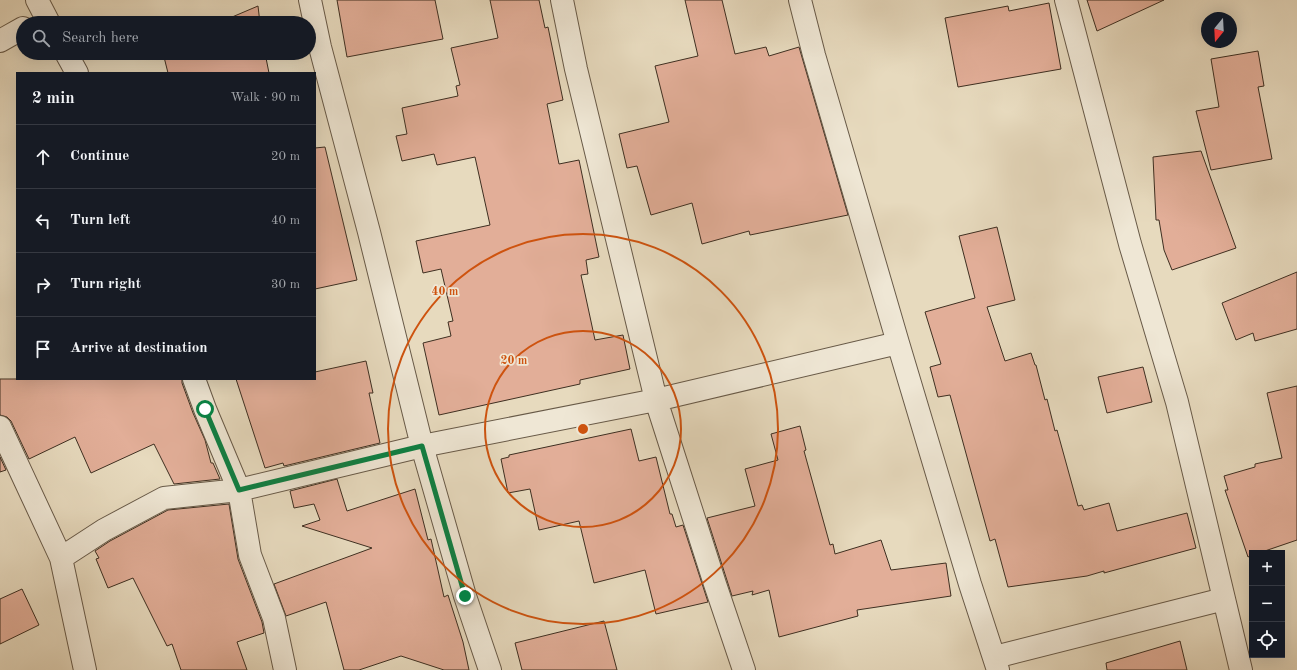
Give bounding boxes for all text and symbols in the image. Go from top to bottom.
north arrow [1201,12,1237,48]
search box [16,16,316,60]
icon: search [30,27,52,49]
text: Search here [62,31,139,46]
text: 2 min [32,90,75,107]
text: Walk · 90 m [231,91,300,104]
icon: ahead [32,146,54,168]
text: Continue [70,149,129,164]
text: 20 m [271,150,300,163]
icon: left [32,210,54,232]
text: Turn left [70,213,130,228]
text: 40 m [271,214,300,227]
icon: right [32,274,54,296]
text: Turn right [70,277,141,292]
text: 30 m [271,278,300,291]
text: 40 m [432,286,459,298]
icon: arrive [32,338,54,360]
text: Arrive at destination [70,341,208,356]
text: 20 m [501,355,528,367]
route start [196,400,214,418]
centre of rings [576,422,590,436]
map controls [1249,550,1285,658]
button: + [1249,550,1285,586]
button: − [1249,586,1285,622]
route end [456,587,474,605]
button: locate [1249,622,1285,658]

